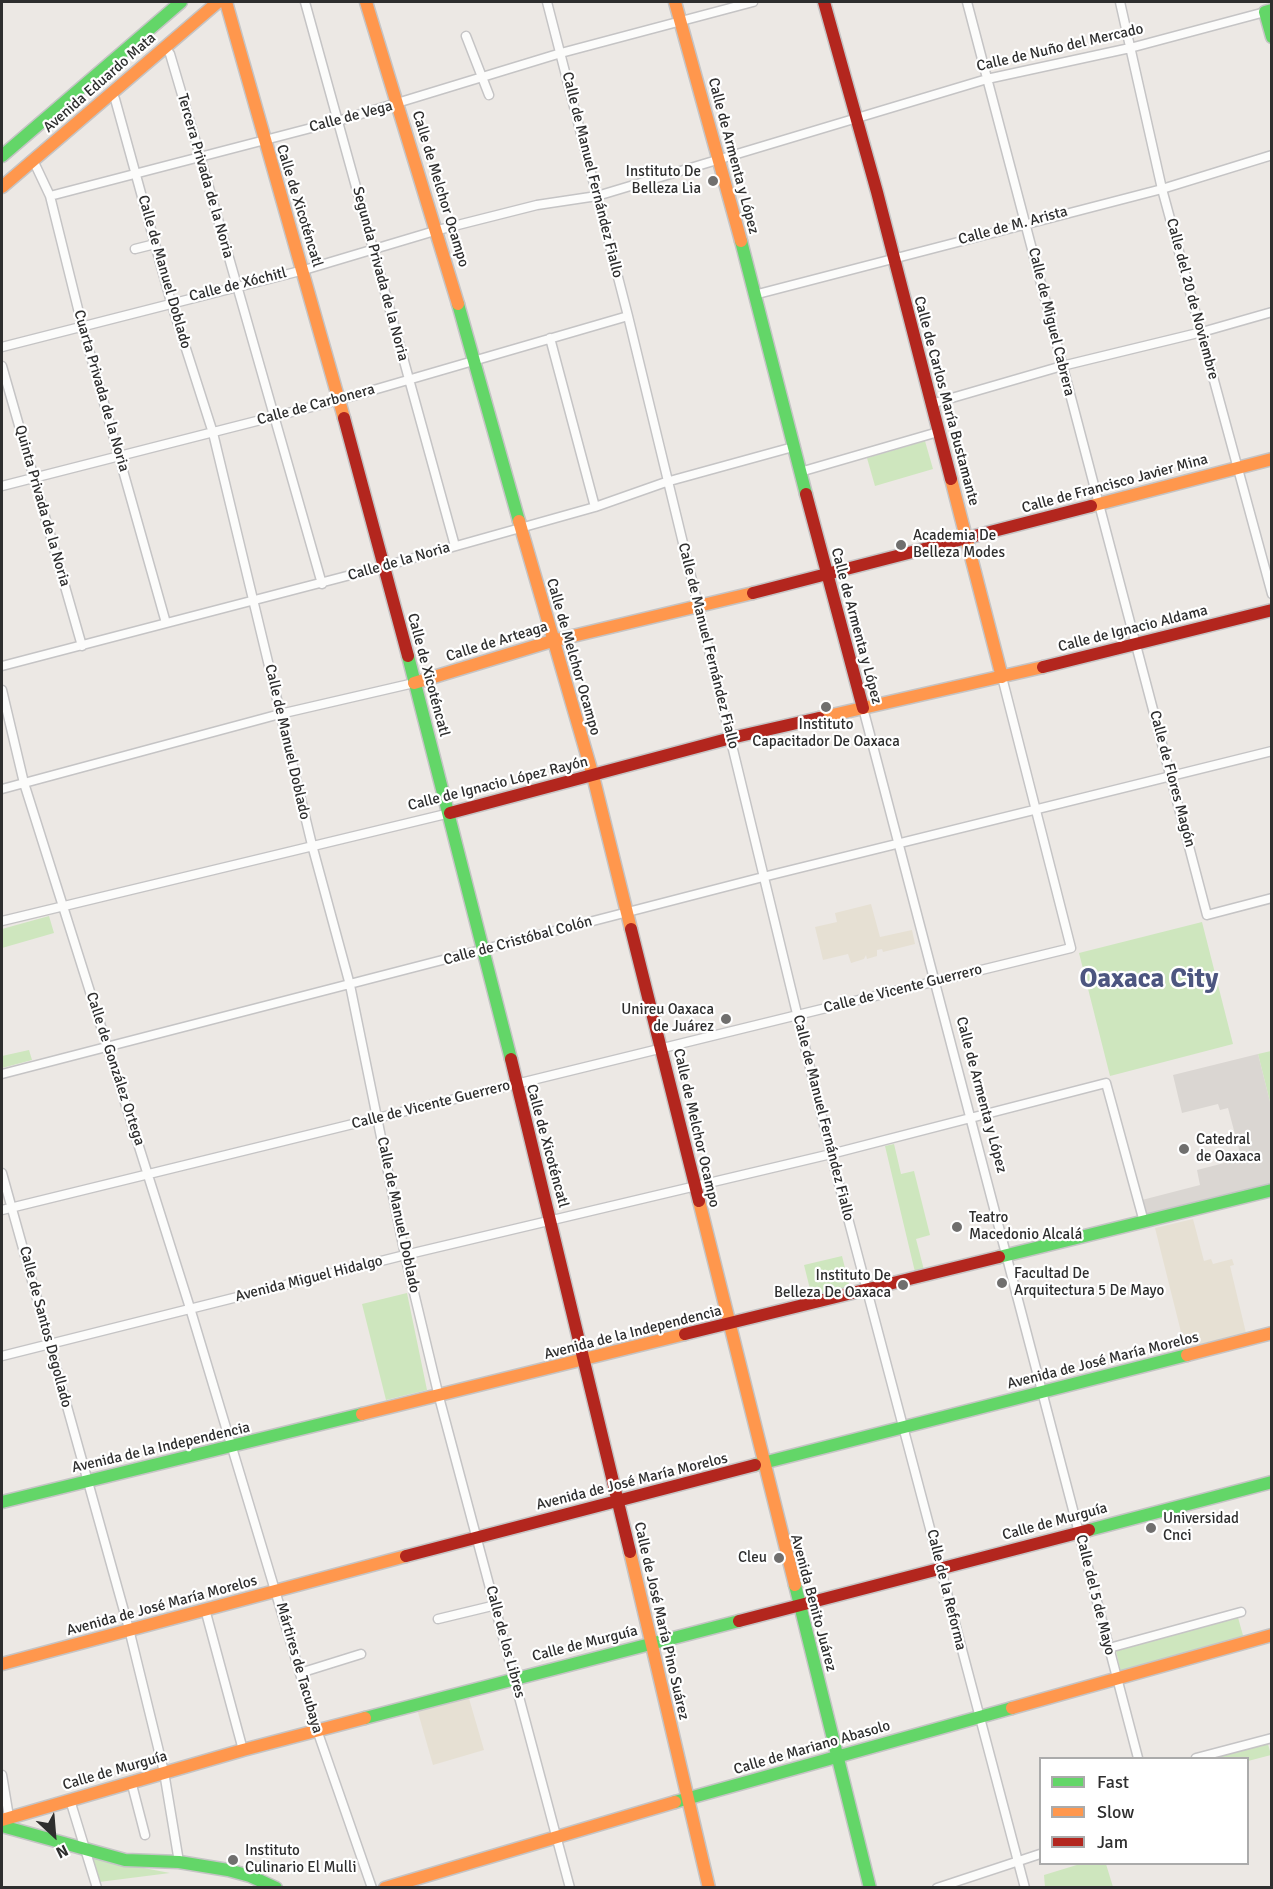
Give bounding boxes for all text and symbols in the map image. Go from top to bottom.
street label: Calle de Nuño del Mercado [975,20,1145,76]
street label: Avenida Eduardo Mata [40,29,160,137]
street label: Calle de Manuel Fernández Fiallo [558,70,626,280]
street label: Calle de Armenta y López [703,76,763,236]
street label: Tercera Privada de la Noria [173,92,237,260]
street label: Calle de Vega [307,97,395,137]
street label: Calle de Melchor Ocampo [408,109,472,269]
street label: Calle de Xicoténcatl [272,143,326,269]
place label: Instituto De Belleza Lia [626,163,701,198]
marker: Instituto De Belleza Lia [706,174,720,188]
street label: Segunda Privada de la Noria [348,185,412,363]
street label: Calle de Manuel Doblado [133,193,195,351]
street label: Calle de M. Arista [956,203,1070,249]
street label: Calle del 20 de Noviembre [1162,217,1222,381]
street label: Calle de Miguel Cabrera [1024,246,1078,398]
street label: Calle de Xóchitl [187,264,289,306]
street label: Calle de Carlos María Bustamante [909,294,983,508]
street label: Cuarta Privada de la Noria [69,308,133,474]
street label: Calle de Carbonera [255,381,377,429]
street label: Quinta Privada de la Noria [10,423,74,589]
street label: Calle de Francisco Javier Mina [1020,450,1210,518]
place label: Academia De Belleza Modes [913,527,1005,562]
marker: Academia De Belleza Modes [894,538,908,552]
street label: Calle de la Noria [346,539,452,585]
street label: Calle de Manuel Fernández Fiallo [674,541,742,751]
street label: Calle de Armenta y López [826,546,886,706]
street label: Calle de Melchor Ocampo [542,576,604,738]
street label: Calle de Ignacio Aldama [1056,602,1210,656]
street label: Calle de Xicoténcatl [403,611,453,739]
street label: Calle de Arteaga [444,618,550,666]
street label: Calle de Manuel Doblado [260,662,314,822]
marker: Instituto Capacitador De Oaxaca [819,700,833,714]
street label: Calle de Flores Magón [1145,709,1199,849]
place label: Instituto Capacitador De Oaxaca [752,716,900,751]
street label: Calle de Ignacio López Rayón [406,753,590,815]
street label: Calle de Cristóbal Colón [442,912,594,970]
street label: Calle de Vicente Guerrero [822,961,984,1017]
district label: Oaxaca City [1080,964,1218,996]
street label: Calle de González Ortega [82,990,148,1148]
place label: Unireu Oaxaca de Juárez [621,1001,714,1036]
marker: Unireu Oaxaca de Juárez [719,1012,733,1026]
street label: Calle de Manuel Fernández Fiallo [789,1013,857,1223]
street label: Calle de Armenta y López [951,1015,1011,1175]
street label: Calle de Melchor Ocampo [669,1047,723,1209]
street label: Calle de Vicente Guerrero [350,1077,512,1133]
street label: Calle de Xicoténcatl [522,1082,572,1210]
place label: Catedral de Oaxaca [1196,1131,1261,1166]
street label: Calle de Manuel Doblado [373,1135,423,1295]
marker: Catedral de Oaxaca [1177,1142,1191,1156]
place label: Teatro Macedonio Alcalá [969,1209,1082,1244]
marker: Teatro Macedonio Alcalá [950,1220,964,1234]
street label: Calle de Santos Degollado [15,1244,75,1410]
street label: Avenida Miguel Hidalgo [233,1252,385,1306]
place label: Facultad De Arquitectura 5 De Mayo [1014,1265,1164,1300]
place label: Instituto De Belleza De Oaxaca [774,1267,891,1302]
marker: Facultad De Arquitectura 5 De Mayo [995,1276,1009,1290]
marker: Instituto De Belleza De Oaxaca [896,1278,910,1292]
street label: Avenida de la Independencia [542,1302,724,1364]
street label: Avenida de José María Morelos [1005,1328,1201,1394]
street label: Avenida de la Independencia [70,1419,252,1477]
street label: Avenida de José María Morelos [534,1449,730,1515]
street label: Calle de Murguía [1000,1499,1110,1545]
place label: Universidad Cnci [1163,1510,1239,1545]
street label: Calle de José María Pino Suárez [629,1520,693,1722]
marker: Universidad Cnci [1144,1521,1158,1535]
street label: Calle de la Reforma [922,1528,970,1652]
street label: Avenida Benito Juárez [786,1533,840,1673]
street label: Calle del 5 de Mayo [1071,1533,1119,1657]
place label: Cleu [738,1549,767,1567]
marker: Cleu [772,1551,786,1565]
street label: Avenida de José María Morelos [65,1572,259,1640]
street label: Calle de los Libres [481,1584,529,1700]
street label: Mártires de Tacubaya [272,1601,326,1735]
street label: Calle de Murguía [530,1622,640,1666]
street label: Calle de Mariano Abasolo [732,1717,892,1779]
street label: Calle de Murguía [61,1747,169,1795]
legend [1039,1757,1249,1865]
text: Fast [1097,1771,1129,1793]
text: Slow [1097,1801,1134,1823]
north arrow [24,1805,84,1865]
text: Jam [1097,1831,1128,1853]
text: N [53,1840,71,1863]
place label: Instituto Culinario El Mulli [245,1842,356,1877]
marker: Instituto Culinario El Mulli [226,1853,240,1867]

